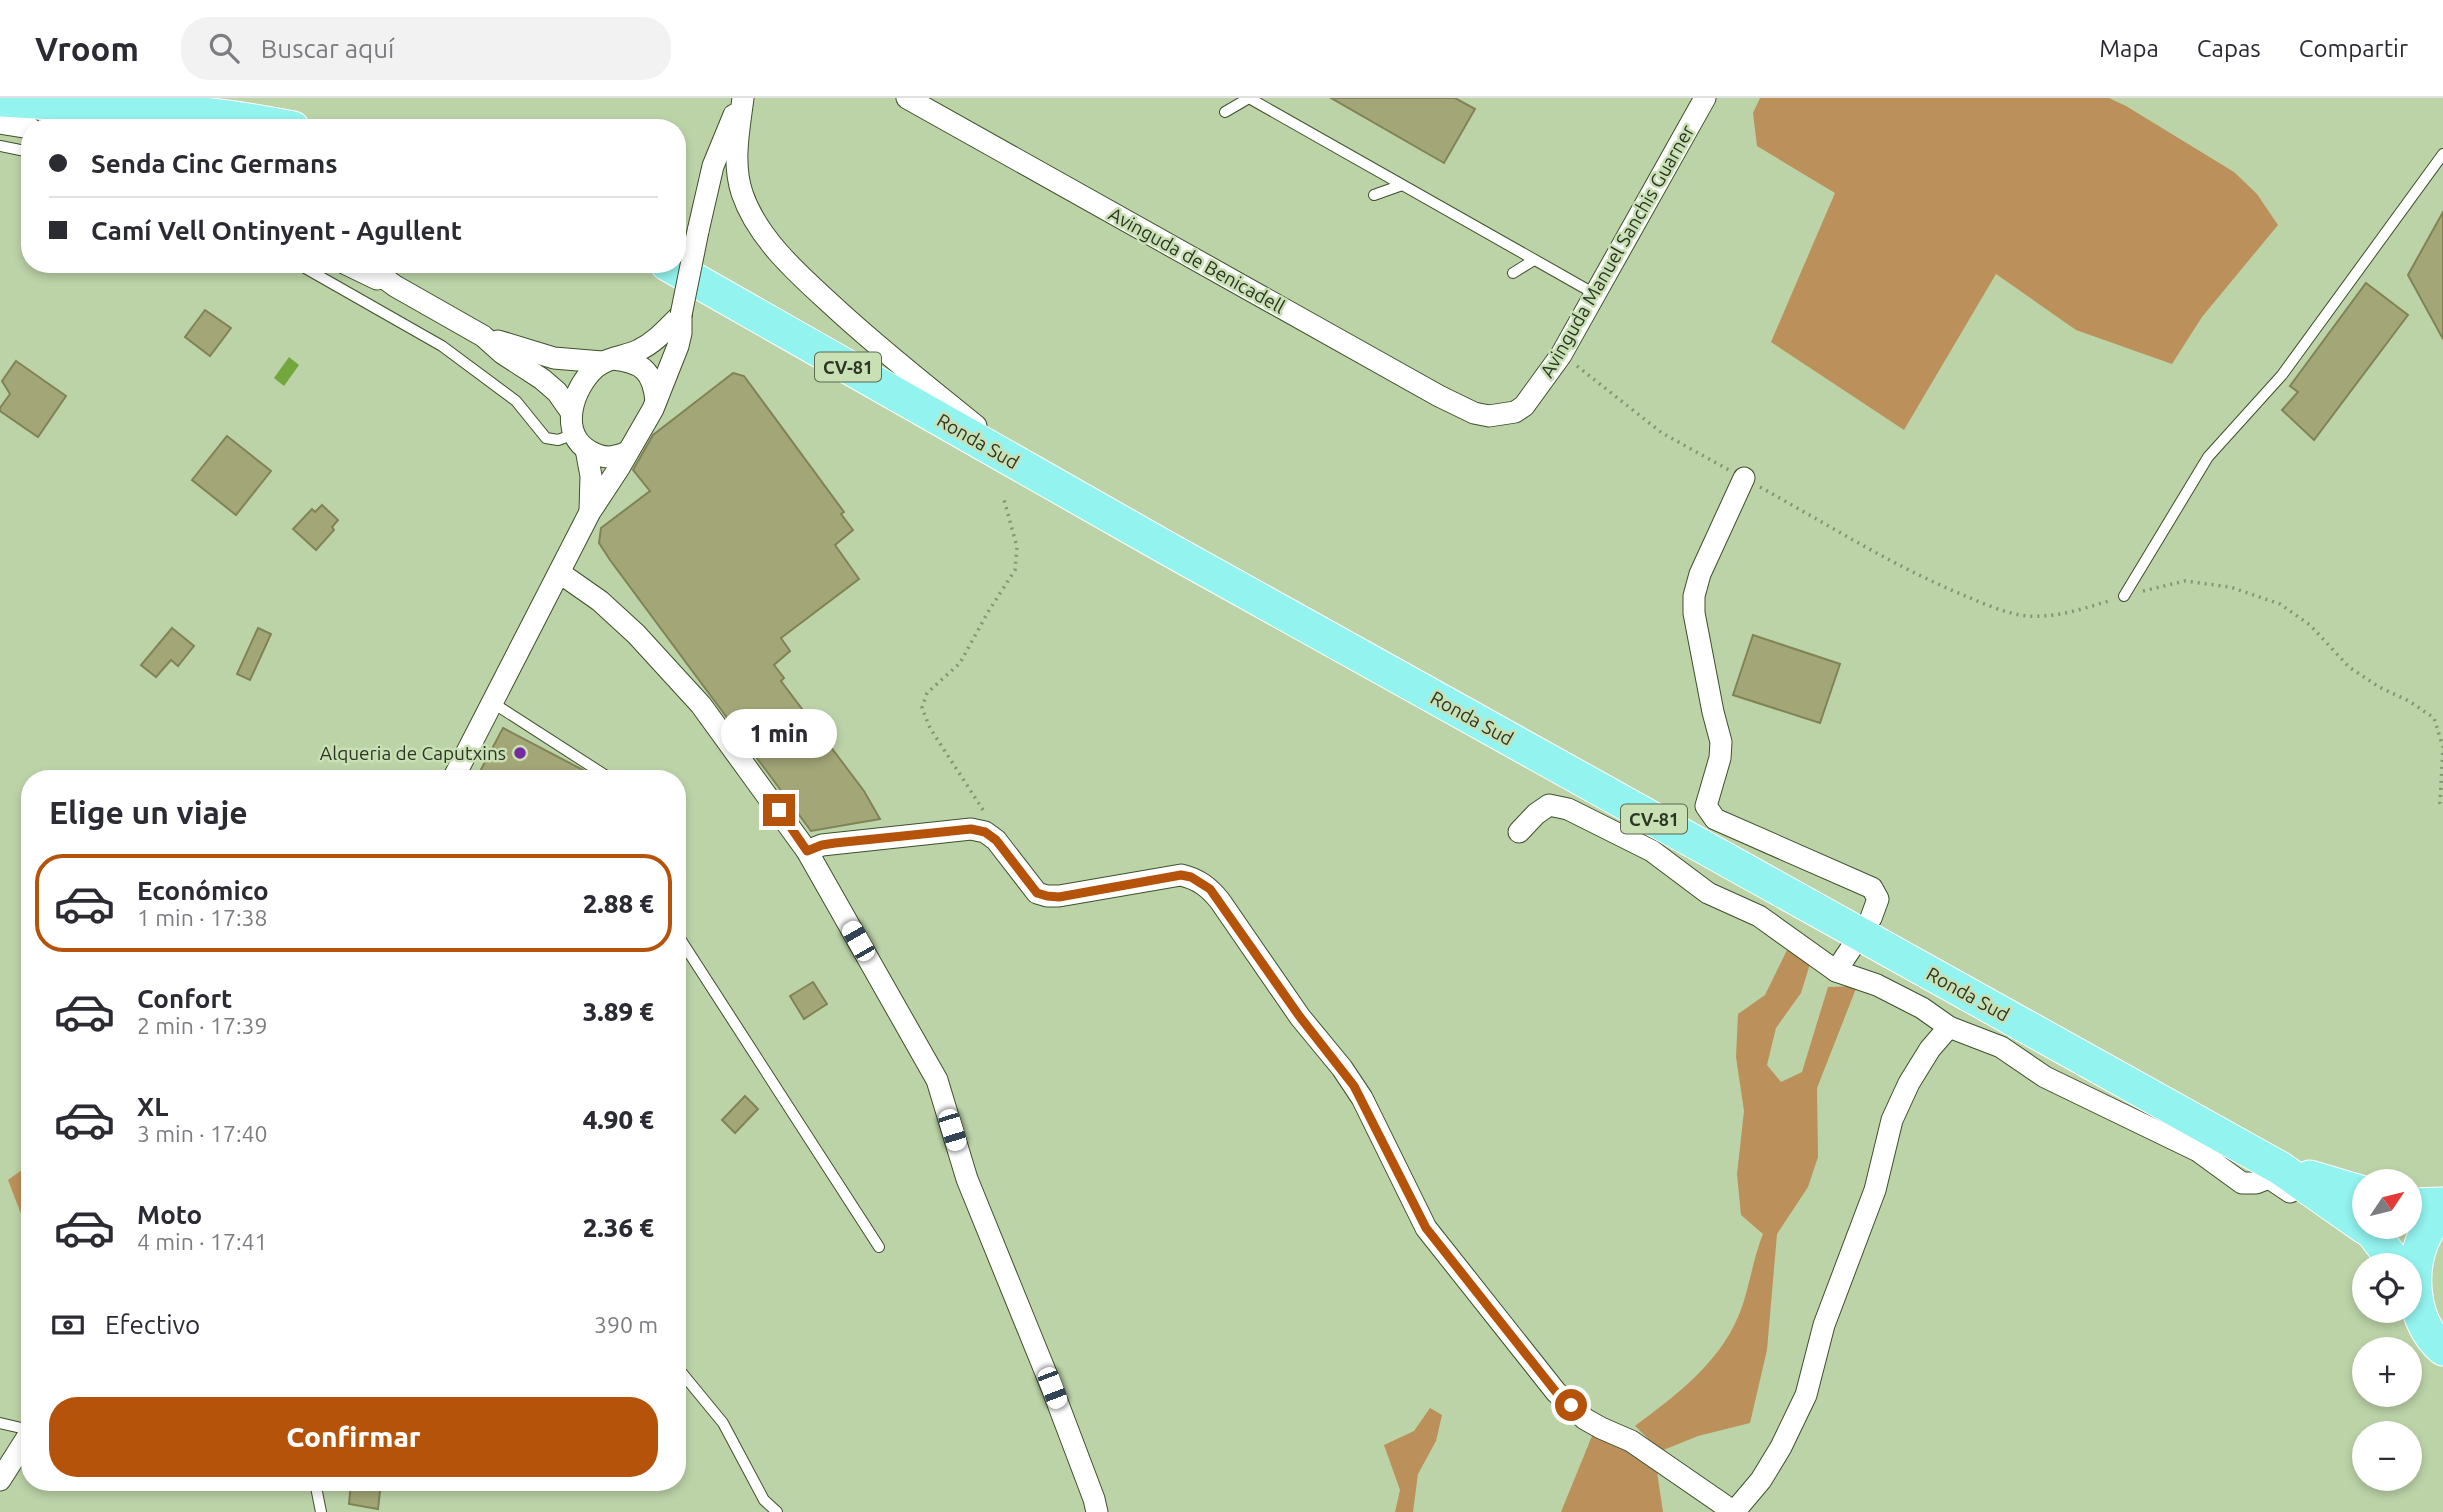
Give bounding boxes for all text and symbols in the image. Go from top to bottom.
search box [181,17,671,80]
icon: search [205,29,243,67]
text: Vroom [35,30,139,67]
text: Buscar aquí [261,34,394,63]
text: Mapa [2099,35,2159,62]
text: Capas [2197,35,2261,62]
text: Compartir [2299,35,2408,62]
street label: Avinguda Manuel Sanchis Guarner [1535,121,1699,381]
text: Senda Cinc Germans [91,149,337,178]
street label: Avinguda de Benicadell [1105,202,1289,318]
text: Camí Vell Ontinyent - Agullent [91,216,462,245]
road number: CV-81 [815,353,881,382]
street label: Ronda Sud [933,409,1023,473]
street label: Ronda Sud [1427,686,1517,750]
callout: 1 min [721,708,837,758]
text: 1 min [750,721,808,746]
place label: Alqueria de Caputxins [320,742,506,764]
marker: Alqueria de Caputxins [512,745,528,761]
text: Elige un viaje [49,794,248,830]
route end [763,794,795,826]
road number: CV-81 [1621,804,1687,834]
icon: car [53,872,116,935]
text: Económico [137,876,269,905]
text: 2.88 € [583,889,654,918]
text: 1 min · 17:38 [137,905,268,930]
car [839,918,878,964]
street label: Ronda Sud [1923,962,2013,1026]
icon: car [53,980,116,1043]
text: Confort [137,984,232,1013]
text: 3.89 € [583,997,654,1026]
text: 2 min · 17:39 [137,1013,268,1038]
icon: car [53,1088,116,1151]
text: XL [137,1092,168,1121]
text: 4.90 € [583,1105,654,1134]
car [936,1107,969,1153]
text: 3 min · 17:40 [137,1121,268,1146]
north arrow [2352,1169,2422,1239]
map controls [2352,1169,2422,1491]
icon: car [53,1196,116,1259]
text: Moto [137,1200,202,1229]
text: 2.36 € [583,1213,654,1242]
text: 4 min · 17:41 [137,1229,268,1254]
button: locate [2352,1253,2422,1323]
icon: cash [49,1306,87,1344]
text: Efectivo [105,1310,200,1339]
text: 390 m [594,1312,658,1337]
button: + [2352,1337,2422,1407]
car [1035,1365,1070,1411]
route start [1555,1389,1587,1421]
button: Confirmar [49,1397,658,1477]
button: − [2352,1421,2422,1491]

